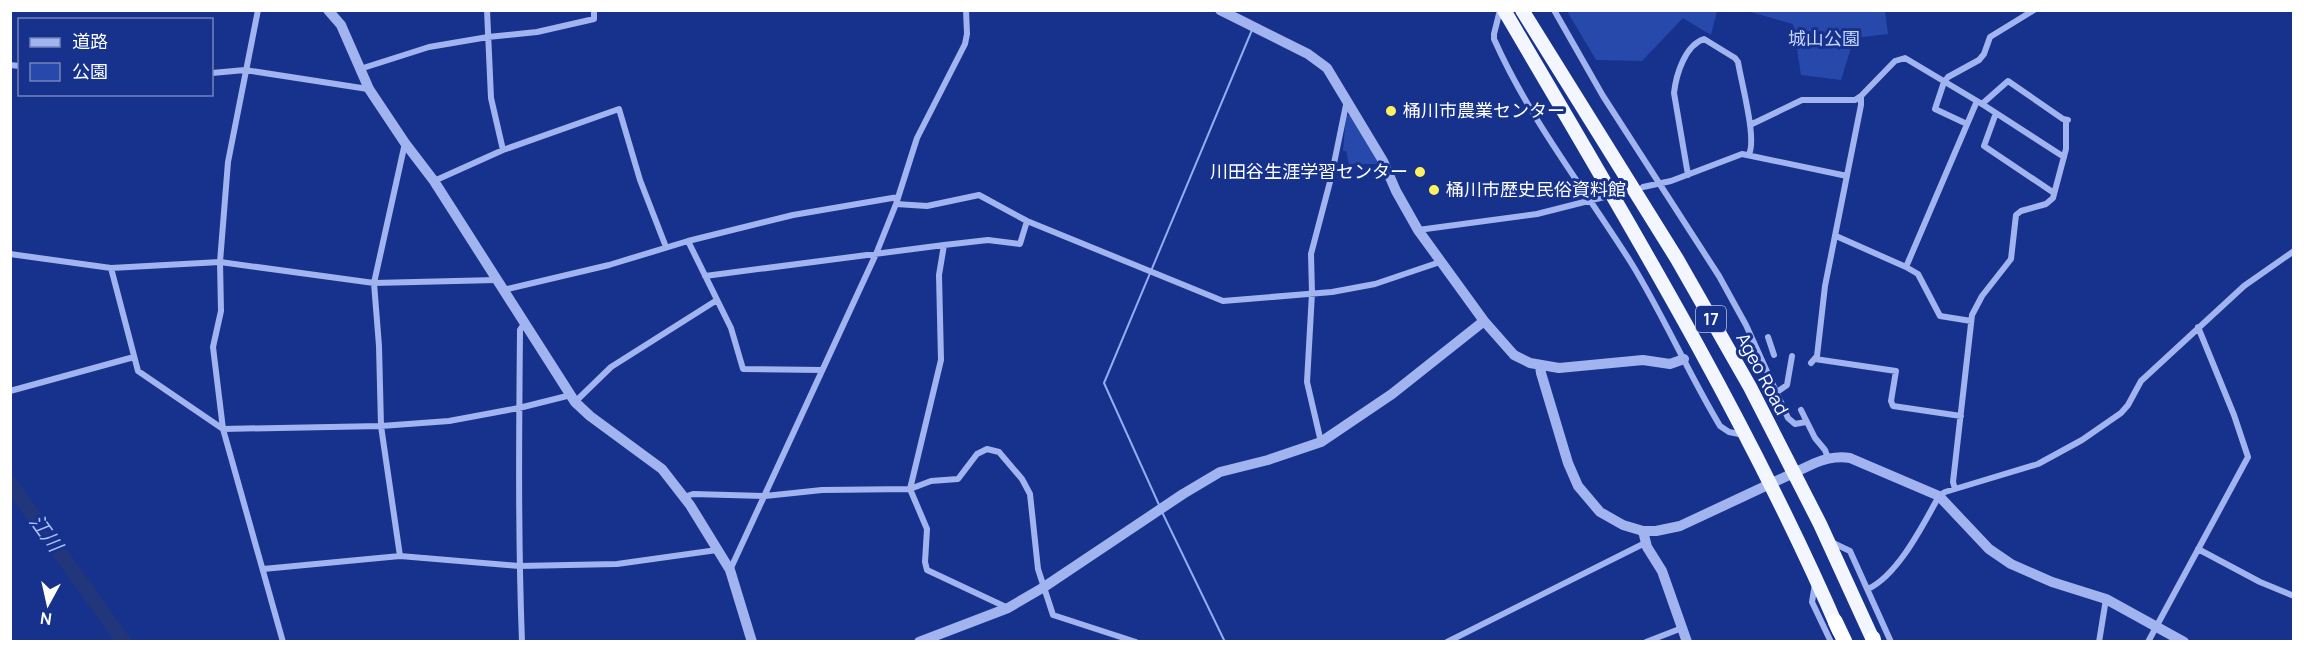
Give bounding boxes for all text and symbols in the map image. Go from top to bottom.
legend [18,18,213,96]
park label: 城山公園 [1788,26,1860,50]
text: 道路 [72,29,108,53]
text: 公園 [72,59,108,83]
place label: 桶川市農業センター [1403,98,1565,122]
marker: 桶川市農業センター [1384,104,1398,118]
place label: 川田谷生涯学習センター [1210,159,1408,183]
marker: 川田谷生涯学習センター [1413,165,1427,179]
place label: 桶川市歴史民俗資料館 [1446,177,1626,201]
marker: 桶川市歴史民俗資料館 [1427,183,1441,197]
road number: 17 [1696,306,1726,332]
street label: Ageo Road [1731,328,1794,419]
water label: 江川 [24,509,70,558]
north arrow [18,574,78,634]
text: N [39,607,53,631]

